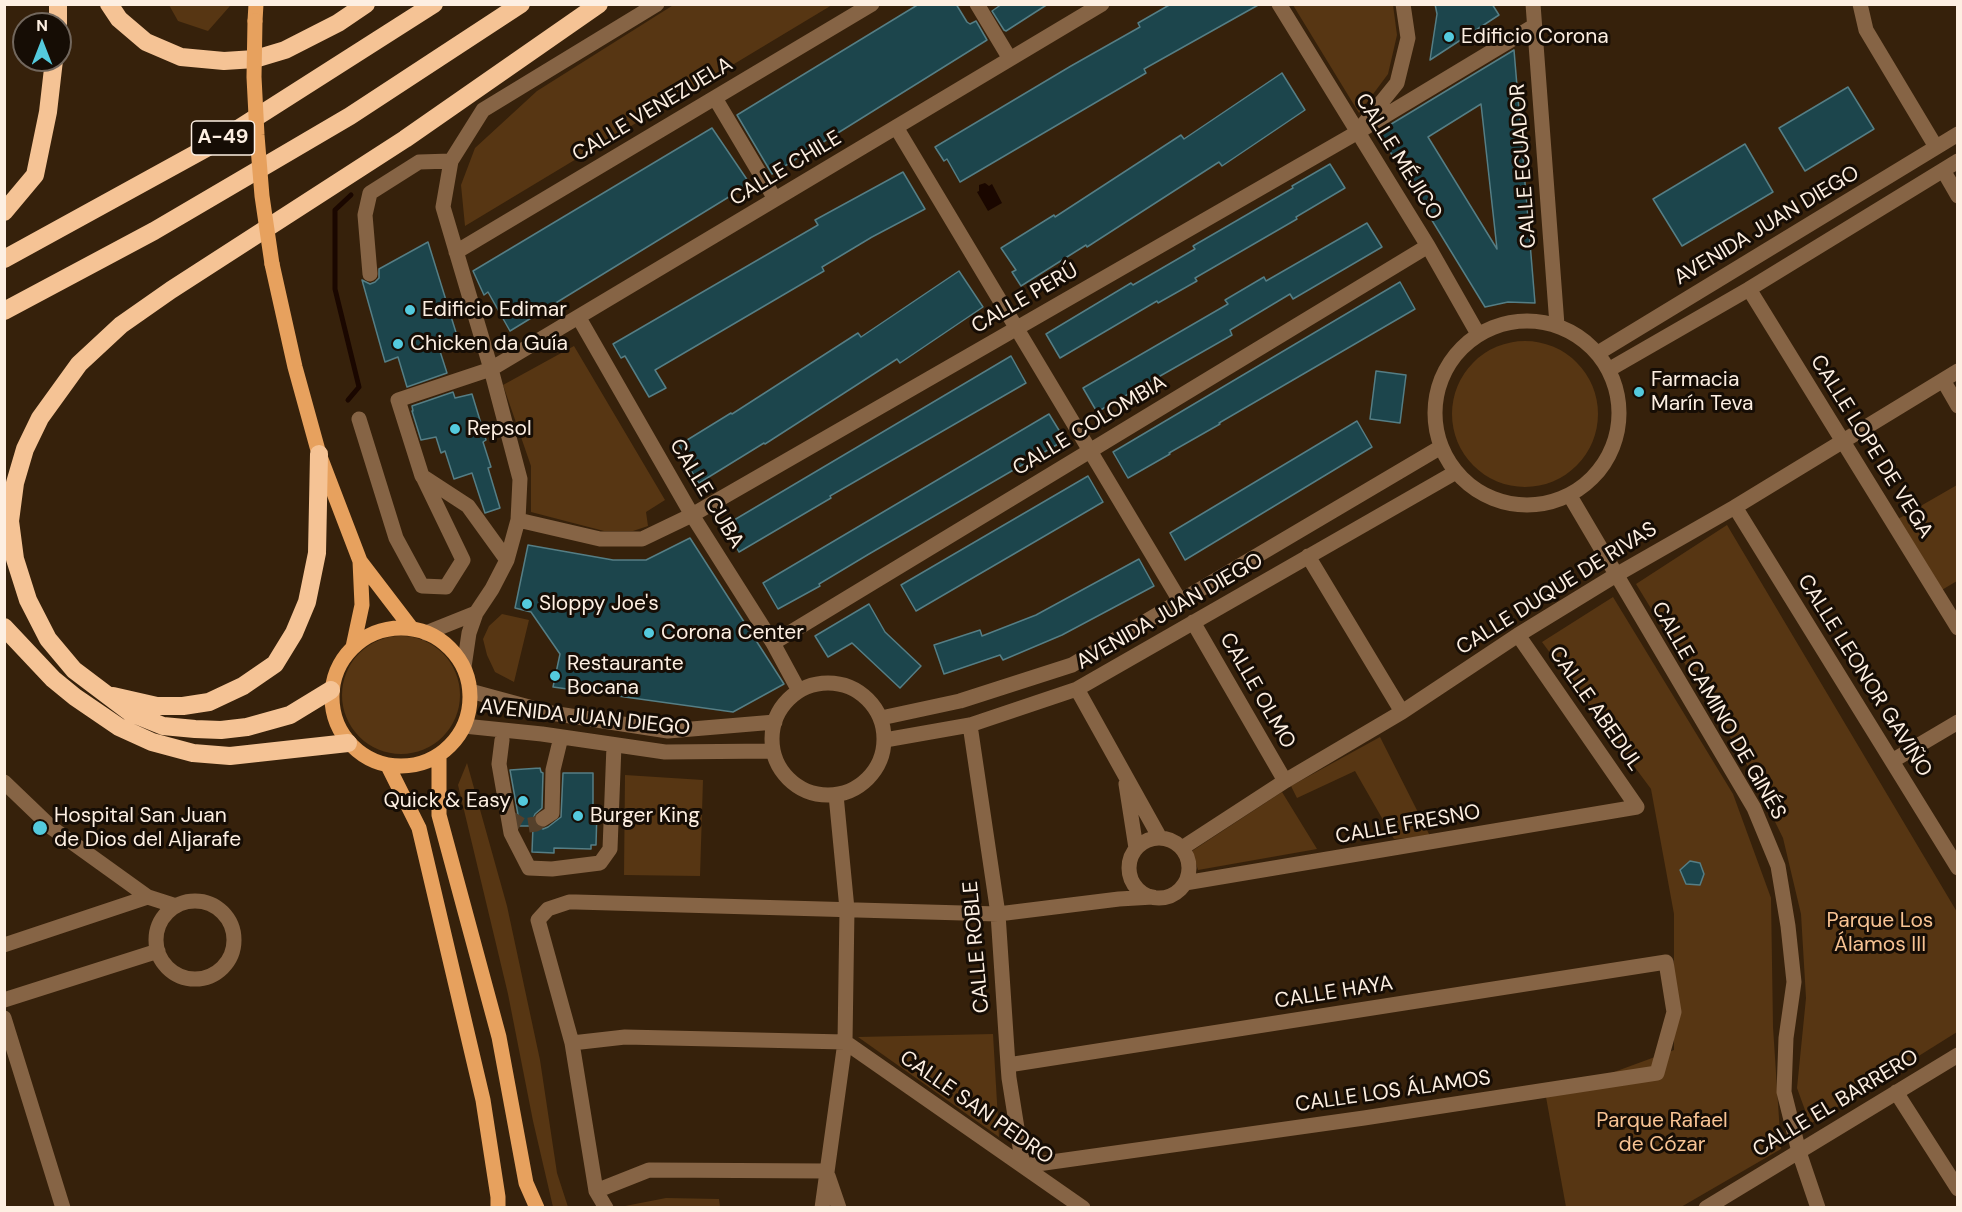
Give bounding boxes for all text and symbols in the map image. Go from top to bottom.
north arrow [12,12,72,72]
text: N [36,15,48,36]
place label: Edificio Corona [1461,24,1609,50]
marker: Edificio Corona [1442,30,1456,44]
street label: CALLE VENEZUELA [568,52,738,168]
street label: CALLE ECUADOR [1506,83,1542,249]
street label: CALLE MÉJICO [1349,89,1447,225]
road number: A-49 [192,121,254,155]
street label: CALLE CHILE [726,126,846,212]
street label: AVENIDA JUAN DIEGO [1670,161,1864,291]
street label: CALLE PERÚ [967,258,1083,340]
place label: Edificio Edimar [422,297,567,323]
marker: Edificio Edimar [403,303,417,317]
place label: Chicken da Guía [410,331,568,357]
marker: Chicken da Guía [391,337,405,351]
street label: CALLE LOPE DE VEGA [1804,351,1938,543]
place label: Farmacia Marín Teva [1651,367,1754,417]
street label: CALLE COLOMBIA [1009,370,1171,482]
marker: Farmacia Marín Teva [1632,385,1646,399]
place label: Repsol [467,416,532,442]
marker: Repsol [448,422,462,436]
street label: CALLE CUBA [663,435,749,553]
street label: CALLE DUQUE DE RIVAS [1452,517,1662,661]
street label: AVENIDA JUAN DIEGO [1072,548,1268,676]
street label: CALLE LEONOR GAVIÑO [1791,570,1937,782]
place label: Sloppy Joe's [539,591,659,617]
marker: Sloppy Joe's [520,597,534,611]
street label: CALLE CAMINO DE GINÉS [1645,598,1791,824]
place label: Corona Center [661,620,804,646]
marker: Corona Center [642,626,656,640]
street label: CALLE OLMO [1214,629,1300,753]
street label: CALLE ABEDUL [1543,642,1647,776]
place label: Restaurante Bocana [567,651,684,701]
marker: Restaurante Bocana [548,669,562,683]
street label: AVENIDA JUAN DIEGO [479,694,691,742]
place label: Quick & Easy [383,788,511,814]
marker: Quick & Easy [516,794,530,808]
street label: CALLE FRESNO [1334,800,1482,850]
place label: Hospital San Juan de Dios del Aljarafe [54,803,241,853]
place label: Burger King [590,803,700,829]
marker: Burger King [571,809,585,823]
marker: Hospital San Juan de Dios del Aljarafe [31,819,49,837]
street label: CALLE ROBLE [959,880,995,1014]
park label: Parque Los Álamos III [1827,908,1933,958]
street label: CALLE HAYA [1273,971,1395,1015]
street label: CALLE EL BARRERO [1749,1045,1923,1163]
street label: CALLE SAN PEDRO [894,1046,1058,1170]
street label: CALLE LOS ÁLAMOS [1294,1066,1492,1118]
park label: Parque Rafael de Cózar [1596,1108,1728,1158]

